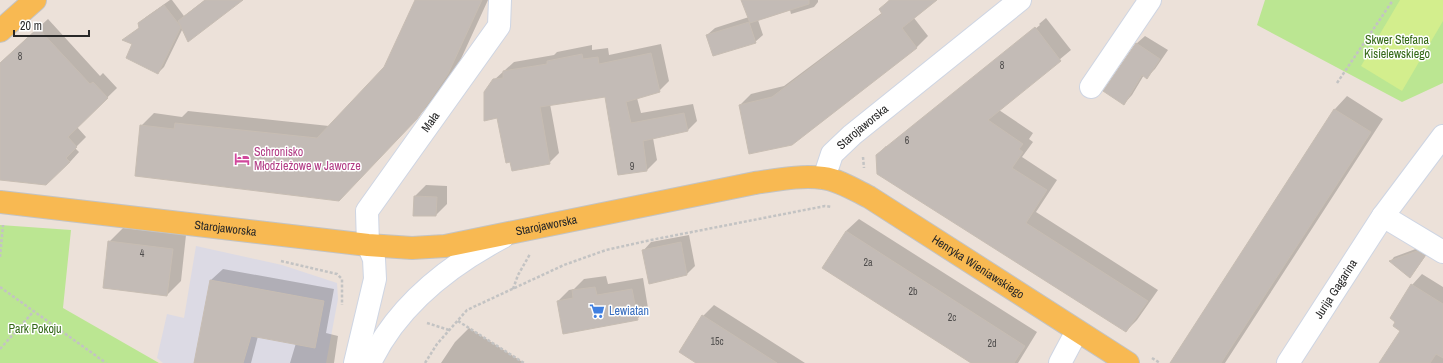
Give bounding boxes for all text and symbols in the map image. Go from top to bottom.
scale bar [14,12,89,38]
text: 20 m [20,18,42,34]
park label: Skwer Stefana Kisielewskiego [1364,32,1430,62]
house number: 8 [18,50,23,63]
house number: 8 [1000,59,1005,72]
street label: Starojaworska [833,101,892,153]
street label: Mała [418,108,444,135]
house number: 6 [905,134,910,147]
place label: Schronisko Młodzieżowe w Jaworze [254,144,361,174]
hotel icon: Schronisko Młodzieżowe w Jaworze [233,150,251,168]
house number: 9 [630,160,635,173]
street label: Starojaworska [514,211,579,239]
street label: Starojaworska [194,217,258,240]
street label: Henryka Wieniawskiego [929,231,1027,302]
house number: 4 [140,247,145,260]
house number: 2a [863,256,873,269]
street label: Jurija Gagarina [1311,256,1361,322]
house number: 2b [908,285,918,298]
supermarket icon: Lewiatan [588,302,606,320]
place label: Lewiatan [609,303,649,319]
house number: 2c [948,311,956,324]
park label: Park Pokoju [8,321,62,337]
house number: 15c [710,335,724,348]
house number: 2d [987,337,997,350]

